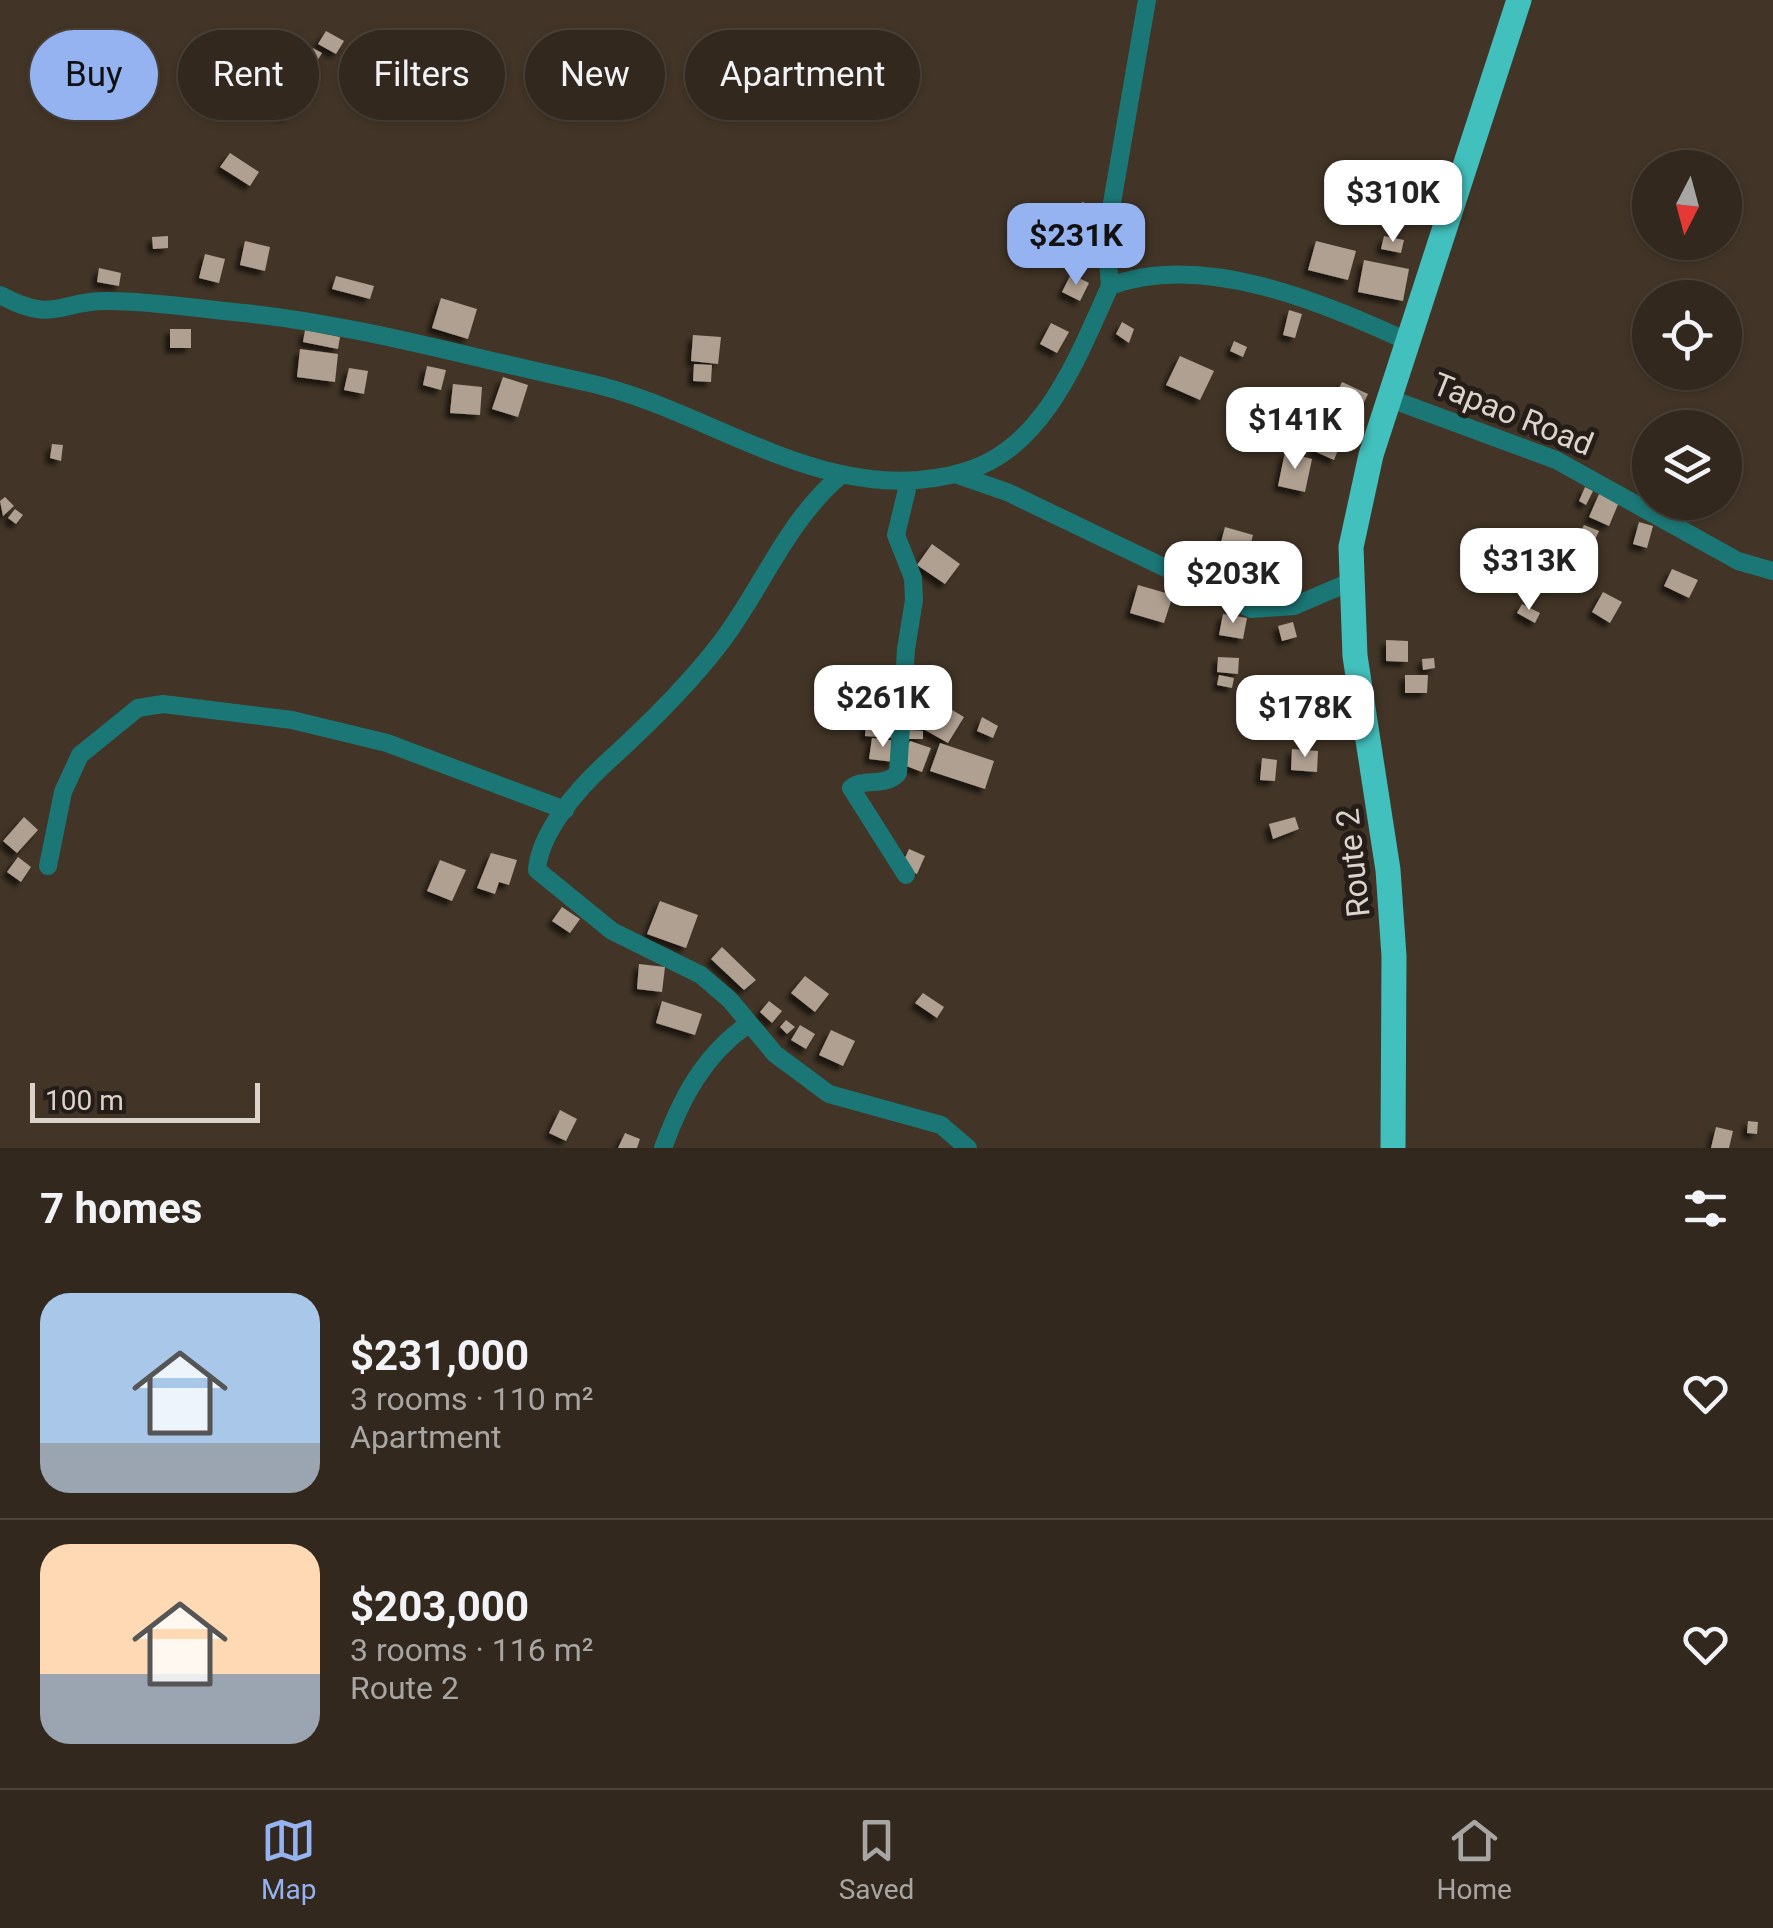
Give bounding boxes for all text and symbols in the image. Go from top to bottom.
chip: Buy [30,30,158,120]
chip: Rent [178,30,319,120]
chip: Filters [339,30,505,120]
chip: New [525,30,665,120]
chip: Apartment [685,30,920,120]
north arrow [1632,150,1742,260]
map controls [1632,150,1742,520]
pin: $310K [1323,160,1463,245]
text: $310K [1346,173,1440,211]
pin: $231K [1006,203,1146,288]
text: $231K [1029,216,1123,254]
button: locate [1632,280,1742,390]
street label: Tapao Road [1427,365,1599,463]
pin: $141K [1225,387,1365,472]
text: $141K [1248,400,1342,438]
button: layers [1632,410,1742,520]
pin: $313K [1459,528,1599,613]
pin: $203K [1163,541,1303,626]
text: $313K [1482,541,1576,579]
text: $203K [1186,554,1280,592]
pin: $261K [813,665,953,750]
pin: $178K [1235,675,1375,760]
text: $261K [836,678,930,716]
text: $178K [1258,688,1352,726]
street label: Route 2 [1328,807,1378,919]
scale bar [30,1078,260,1122]
text: 100 m [45,1084,124,1117]
icon: filters [1678,1181,1733,1236]
text: 7 homes [40,1184,202,1233]
text: $231,000 [350,1331,529,1380]
icon: home [120,1333,240,1453]
icon: heart [1678,1366,1733,1421]
text: 3 rooms · 110 m² [350,1380,593,1418]
text: Apartment [350,1418,502,1456]
text: $203,000 [350,1582,529,1631]
icon: home [120,1584,240,1704]
icon: heart [1678,1617,1733,1672]
text: 3 rooms · 116 m² [350,1631,593,1669]
text: Route 2 [350,1669,459,1707]
tab: Map [261,1813,316,1906]
tab: Saved [839,1813,914,1906]
tab: Home [1437,1813,1512,1906]

